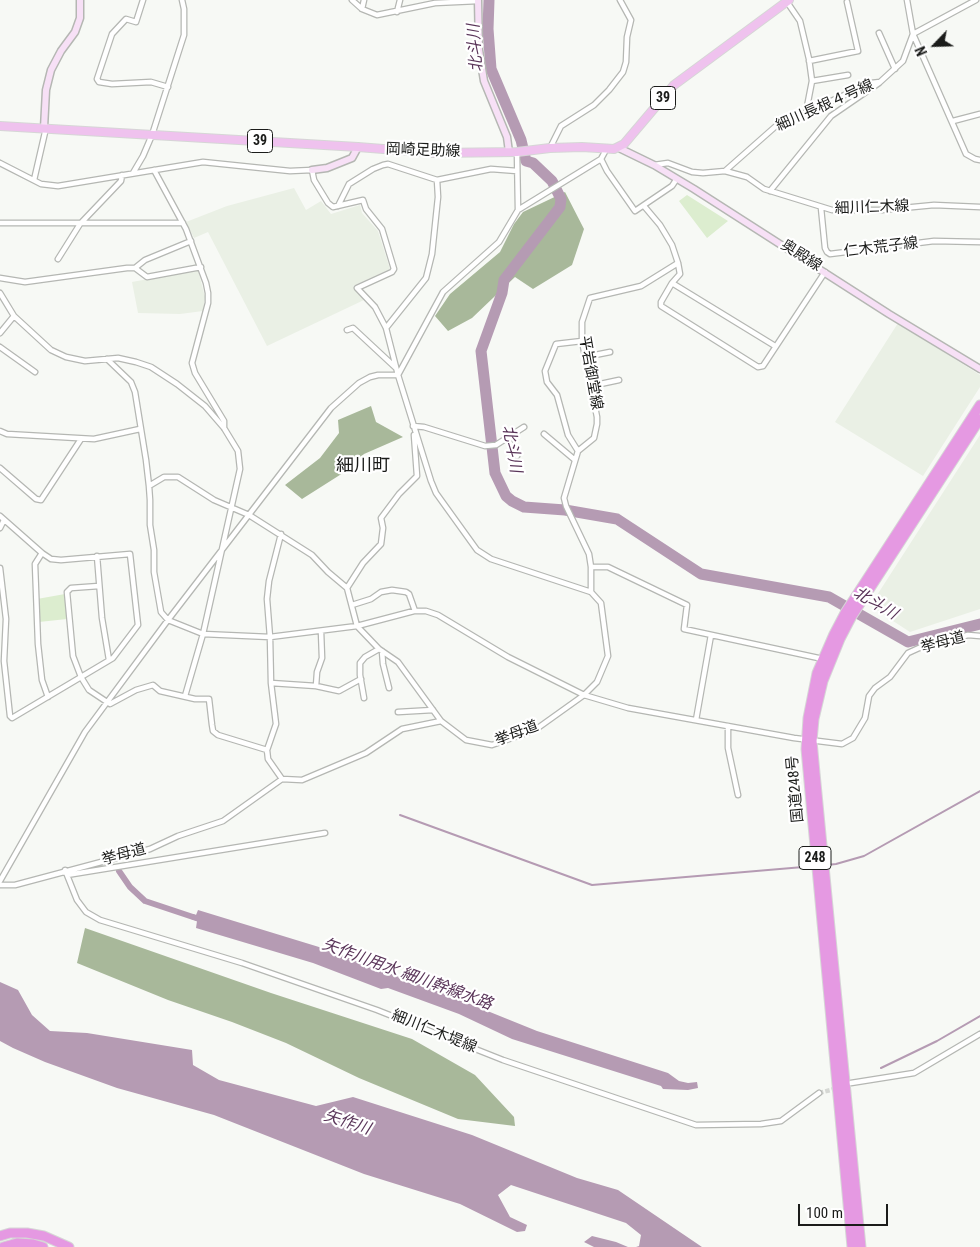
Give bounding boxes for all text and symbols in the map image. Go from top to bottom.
north arrow [910,20,960,70]
water label: 北斗川 [465,23,487,73]
text: N [912,44,930,58]
street label: 細川長根４号線 [773,76,877,136]
road number: 39 [650,86,676,110]
road number: 39 [248,130,272,152]
street label: 岡崎足助線 [385,141,461,161]
street label: 細川仁木線 [834,198,910,218]
street label: 仁木荒子線 [843,234,919,262]
street label: 奥殿線 [777,236,825,276]
street label: 平岩御堂線 [575,335,605,411]
water label: 北斗川 [497,424,525,474]
district label: 細川町 [336,455,390,477]
water label: 北斗川 [849,584,901,624]
street label: 挙母道 [919,628,967,658]
street label: 挙母道 [493,718,541,750]
street label: 国道248号 [784,755,808,823]
street label: 挙母道 [100,840,148,870]
road number: 248 [799,846,831,870]
water label: 矢作川用水 細川幹線水路 [319,935,495,1015]
street label: 細川仁木堤線 [389,1007,479,1057]
water label: 矢作川 [321,1106,373,1140]
scale bar [800,1194,890,1226]
text: 100 m [806,1204,843,1222]

